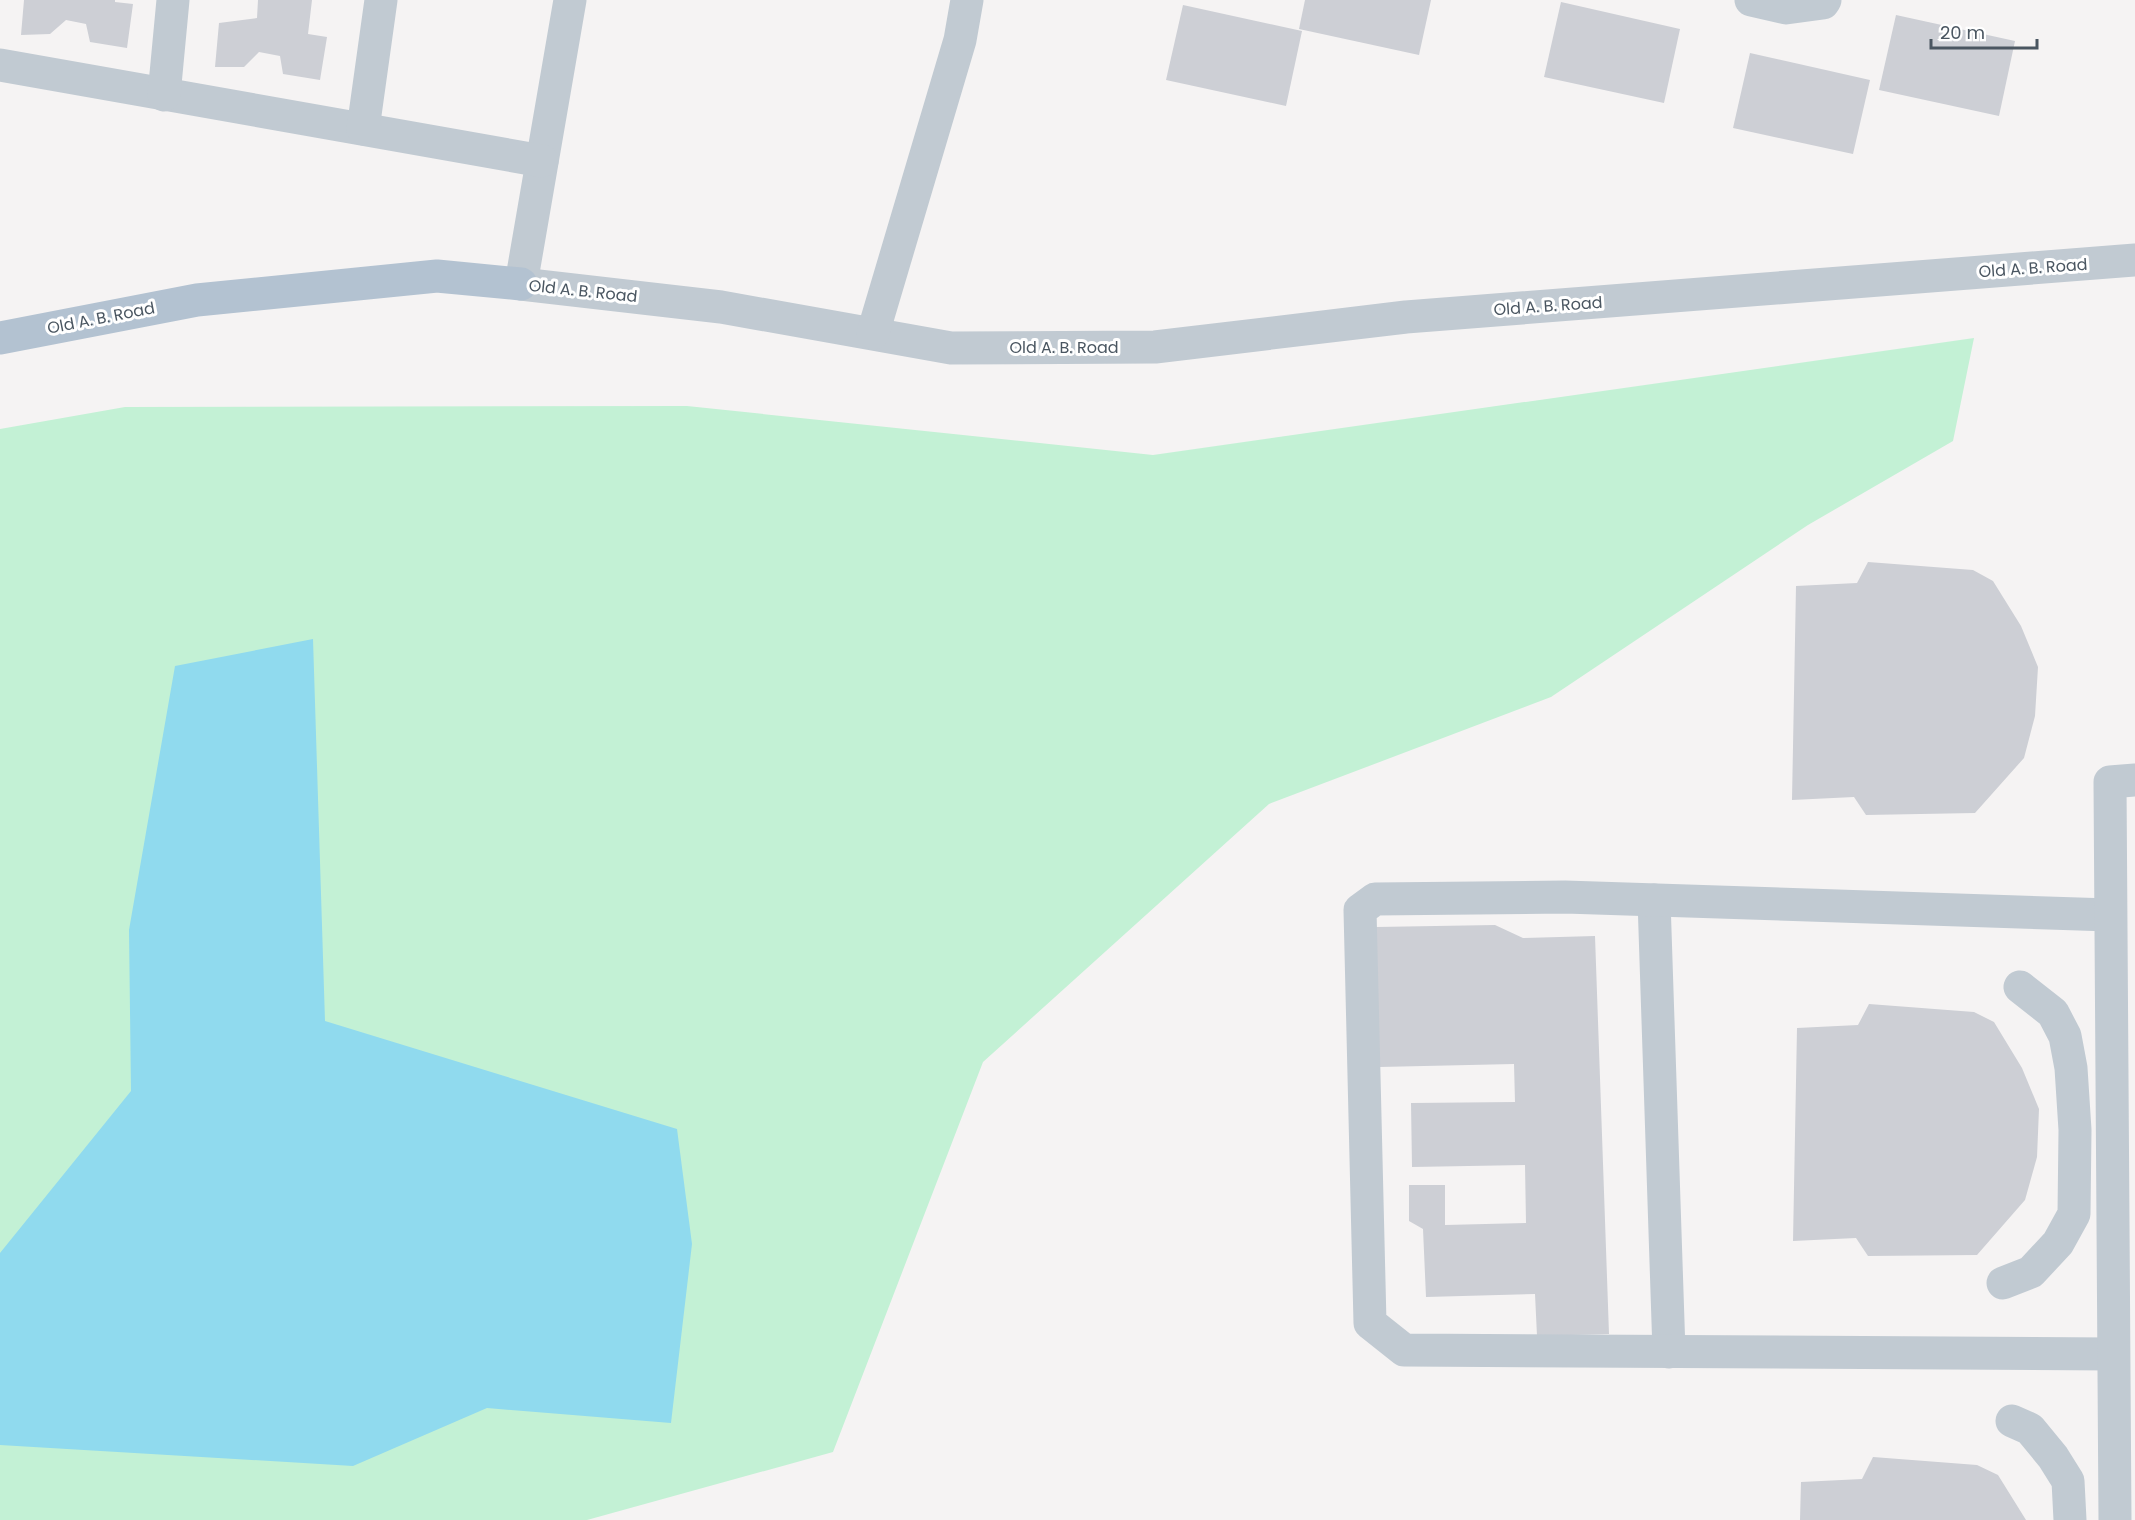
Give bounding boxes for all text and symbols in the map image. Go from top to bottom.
scale bar [1931,12,2038,50]
text: 20 m [1940,20,1985,45]
street label: Old A. B. Road [1978,253,2088,283]
street label: Old A. B. Road [528,274,638,308]
street label: Old A. B. Road [1493,291,1603,321]
street label: Old A. B. Road [45,296,157,340]
street label: Old A. B. Road [1009,336,1119,359]

